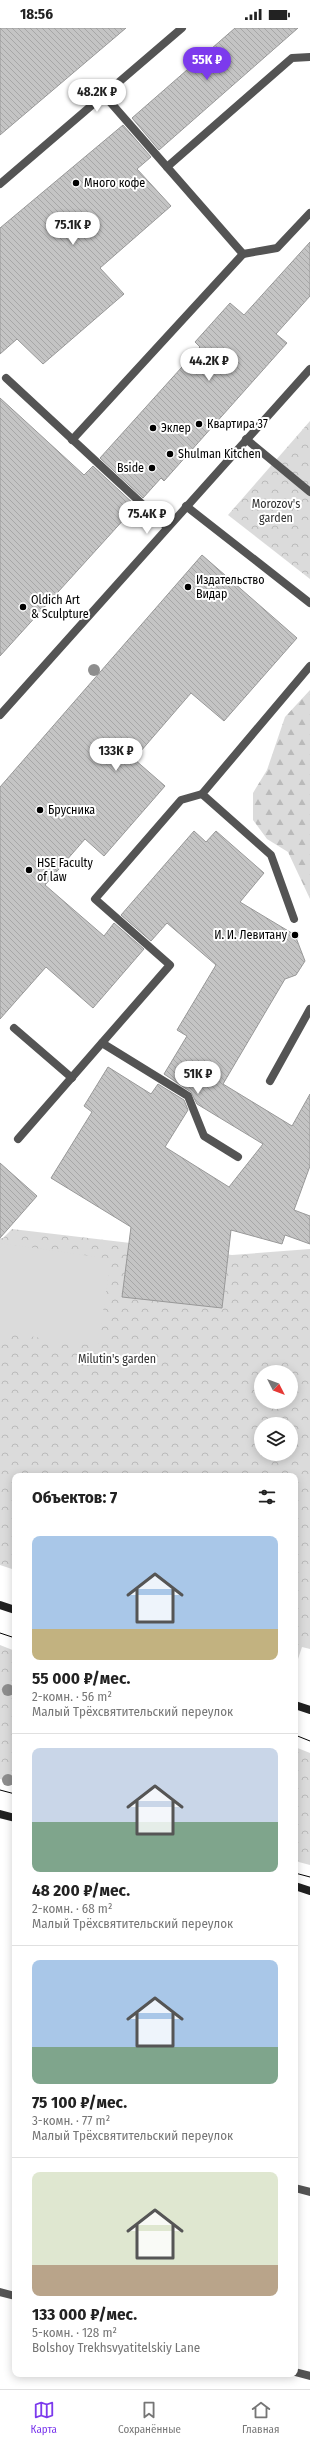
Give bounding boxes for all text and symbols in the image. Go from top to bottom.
text: 18:56 [20,5,53,23]
pin: 55K ₽ [179,47,235,81]
text: 55K ₽ [192,52,222,67]
pin: 48.2K ₽ [60,79,134,113]
text: 48.2K ₽ [77,84,117,99]
place label: Много кофе [84,176,145,190]
marker: Много кофе [71,178,81,188]
pin: 75.1K ₽ [36,212,110,246]
text: 75.1K ₽ [55,217,91,232]
pin: 44.2K ₽ [172,348,246,382]
text: 44.2K ₽ [189,353,229,368]
place label: Квартира 37 [207,417,268,431]
marker: Квартира 37 [194,419,204,429]
place label: Эклер [161,421,191,435]
marker: Эклер [148,423,158,433]
place label: Shulman Kitchen [178,447,261,461]
marker: Shulman Kitchen [165,449,175,459]
place label: Bside [117,461,144,475]
marker: Bside [147,463,157,473]
park label: Morozov's garden [252,497,300,525]
pin: 75.4K ₽ [110,501,184,535]
text: 75.4K ₽ [128,506,166,521]
place label: Издательство Видар [196,573,265,601]
marker: Издательство Видар [183,582,193,592]
place label: Oldich Art & Sculpture [31,593,89,621]
marker: Oldich Art & Sculpture [18,602,28,612]
pin: 133K ₽ [83,738,149,772]
text: 133K ₽ [98,743,134,758]
place label: Брусника [48,803,95,817]
marker: Брусника [35,805,45,815]
place label: HSE Faculty of law [37,856,93,884]
marker: HSE Faculty of law [24,865,34,875]
place label: И. И. Левитану [214,928,288,942]
marker: И. И. Левитану [290,930,300,940]
pin: 51K ₽ [170,1061,226,1095]
text: 51K ₽ [184,1066,212,1081]
park label: Milutin's garden [78,1352,156,1366]
north arrow [254,1365,298,1409]
map controls [254,1365,298,1461]
button: layers [254,1417,298,1461]
icon: filters [256,1486,278,1508]
text: Объектов: 7 [32,1487,117,1508]
icon: home [119,1562,191,1634]
text: 55 000 ₽/мес. [32,1668,130,1689]
text: 2-комн. · 56 m² [32,1689,112,1704]
text: Малый Трёхсвятительский переулок [32,1704,233,1719]
icon: home [119,1774,191,1846]
text: 48 200 ₽/мес. [32,1880,130,1901]
text: 2-комн. · 68 m² [32,1901,112,1916]
text: Малый Трёхсвятительский переулок [32,1916,233,1931]
icon: home [119,1986,191,2058]
text: 75 100 ₽/мес. [32,2092,127,2113]
text: 3-комн. · 77 m² [32,2113,110,2128]
text: Малый Трёхсвятительский переулок [32,2128,233,2143]
icon: home [119,2198,191,2270]
text: 133 000 ₽/мес. [32,2304,137,2325]
text: 5-комн. · 128 m² [32,2325,117,2340]
text: Bolshoy Trekhsvyatitelskiy Lane [32,2340,200,2355]
tab: Карта [31,2399,57,2436]
tab: Сохранённые [118,2399,181,2436]
tab: Главная [242,2399,279,2436]

